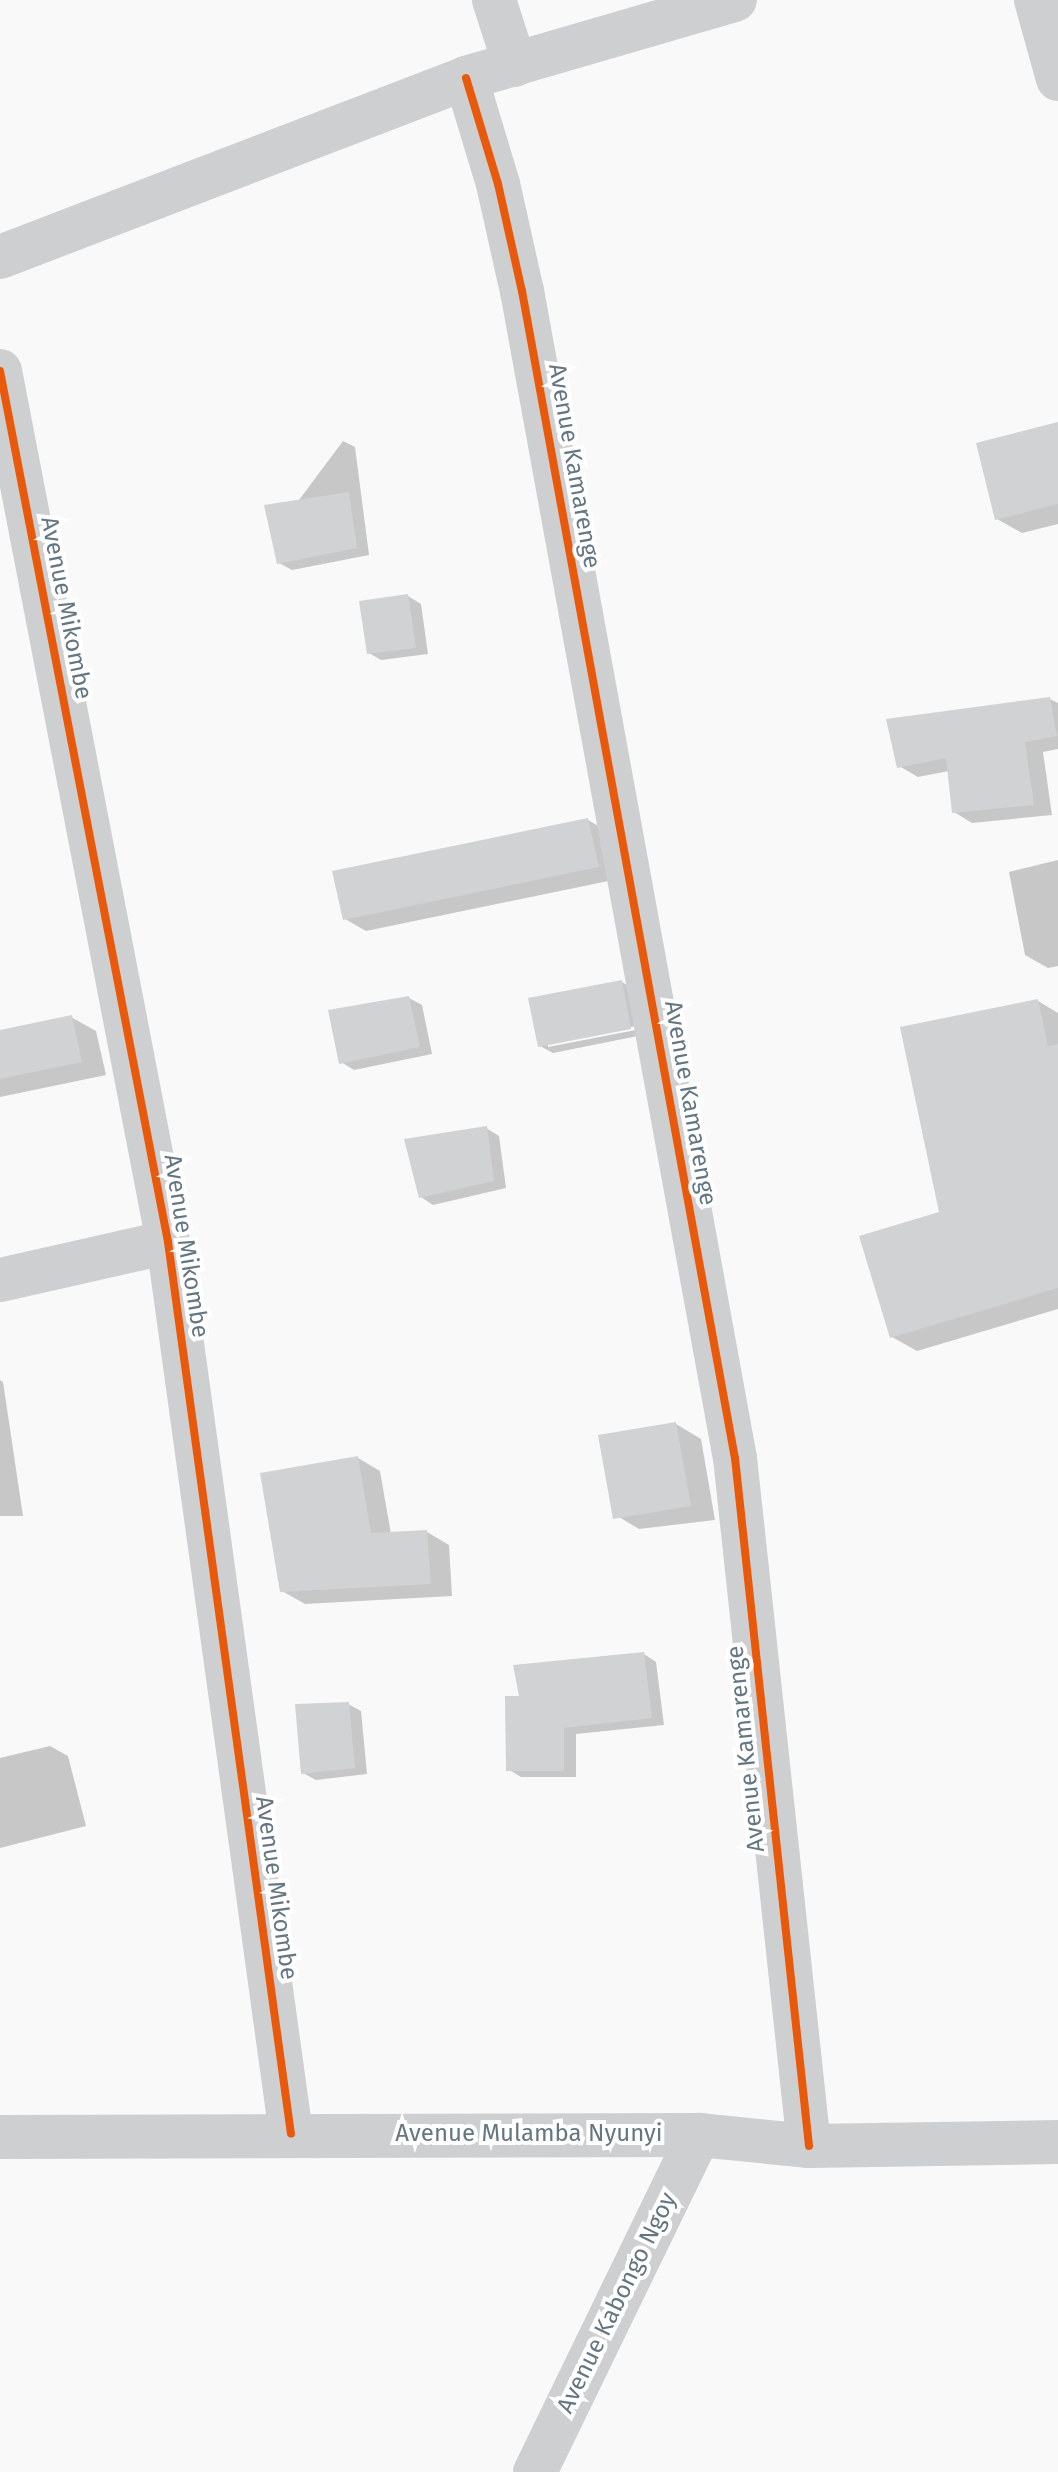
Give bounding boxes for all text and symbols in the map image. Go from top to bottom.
street label: Avenue Kamarenge [542,361,606,571]
street label: Avenue Mikombe [34,514,98,702]
street label: Avenue Kamarenge [658,998,722,1208]
street label: Avenue Mikombe [157,1152,215,1340]
street label: Avenue Kamarenge [721,1644,771,1854]
street label: Avenue Mikombe [249,1794,303,1982]
street label: Avenue Mulamba Nyunyi [395,2120,663,2148]
street label: Avenue Kabongo Ngoy [551,2188,683,2418]

